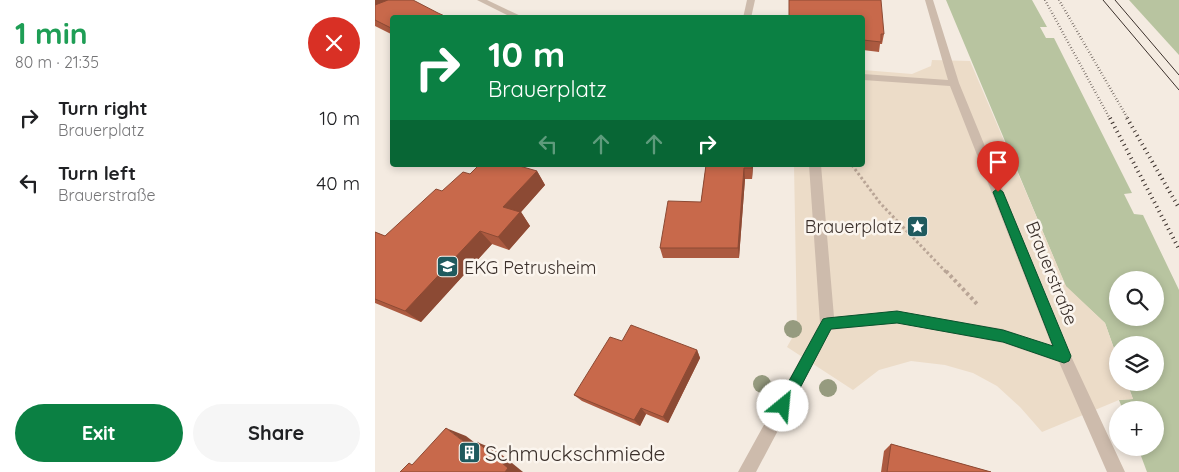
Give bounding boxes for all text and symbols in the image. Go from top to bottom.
text: 1 min [15,14,88,52]
button: close [308,17,360,69]
text: 10 m [488,32,565,76]
icon: right [405,35,470,100]
text: 80 m · 21:35 [15,52,99,72]
text: Brauerplatz [488,75,607,103]
text: Turn right [58,96,147,120]
icon: right [15,104,43,132]
text: 10 m [319,106,360,130]
text: Brauerplatz [58,120,144,140]
icon: left [534,130,562,158]
icon: ahead [587,130,615,158]
icon: ahead [640,130,668,158]
icon: right [693,130,721,158]
pin [977,141,1019,192]
icon: arrive [984,148,1012,176]
text: Turn left [58,161,136,185]
icon: left [15,169,43,197]
text: 40 m [316,171,360,195]
text: Brauerstraße [58,185,156,205]
place icon: Brauerplatz [906,214,930,238]
place label: Brauerplatz [805,215,902,238]
street label: Brauerstraße [1021,218,1083,328]
school or university icon: EKG Petrusheim [436,255,460,279]
place label: EKG Petrusheim [464,256,596,279]
map controls [1109,271,1164,456]
button: search [1109,271,1164,326]
button: layers [1109,336,1164,391]
position arrow [756,379,808,431]
button: + [1109,401,1164,456]
button: Exit [15,404,183,462]
button: Share [193,404,360,462]
place label: Schmuckschmiede [485,440,665,466]
building icon: Schmuckschmiede [457,441,481,465]

